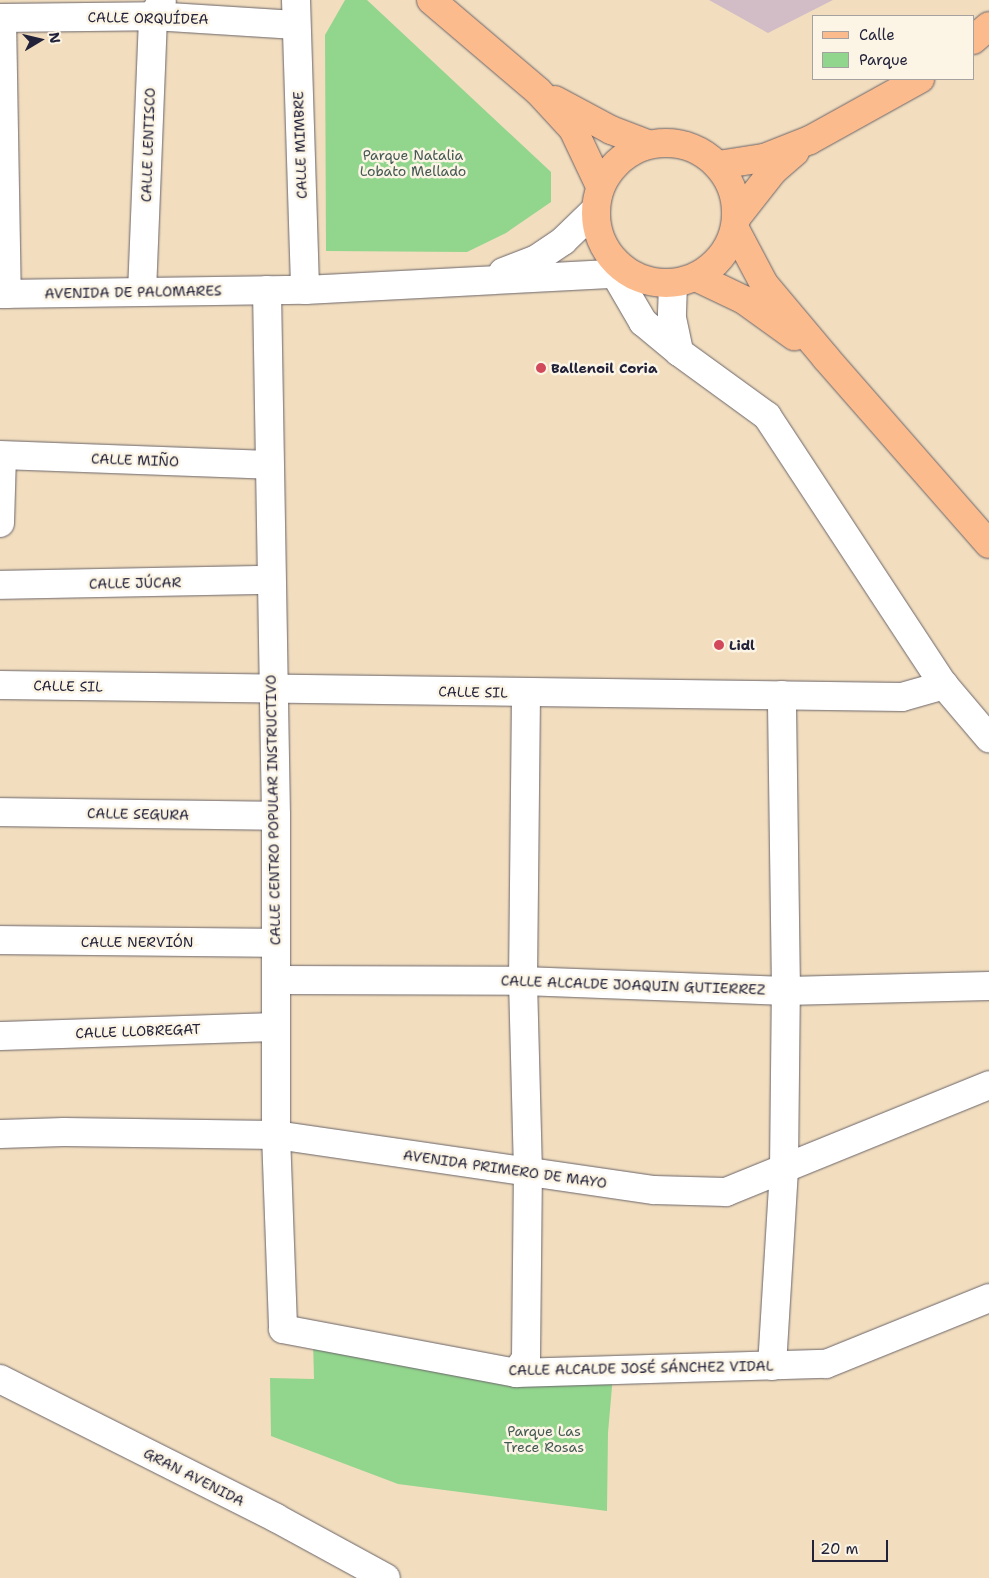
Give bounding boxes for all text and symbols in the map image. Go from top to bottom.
street label: CALLE ORQUÍDEA [87,9,209,27]
north arrow [15,15,65,65]
legend [812,15,974,80]
text: Calle [859,25,895,45]
text: N [45,31,65,45]
text: Parque [859,50,908,70]
street label: CALLE LENTISCO [138,87,158,203]
street label: CALLE MIMBRE [290,91,310,199]
park label: Parque Natalia Lobato Mellado [360,147,466,180]
street label: AVENIDA DE PALOMARES [44,282,222,302]
place label: Ballenoil Coria [551,360,657,376]
marker: Ballenoil Coria [535,362,547,374]
street label: CALLE MIÑO [91,450,179,470]
street label: CALLE JÚCAR [89,574,181,592]
place label: Lidl [729,637,755,653]
marker: Lidl [713,639,725,651]
street label: CALLE CENTRO POPULAR INSTRUCTIVO [262,675,284,945]
street label: CALLE SIL [33,677,103,695]
street label: CALLE SIL [438,683,508,701]
street label: CALLE SEGURA [87,805,189,823]
street label: CALLE NERVIÓN [81,934,193,950]
street label: CALLE ALCALDE JOAQUIN GUTIERREZ [500,972,766,998]
street label: CALLE LLOBREGAT [75,1020,201,1042]
street label: AVENIDA PRIMERO DE MAYO [402,1146,608,1192]
street label: CALLE ALCALDE JOSÉ SÁNCHEZ VIDAL [508,1357,774,1379]
park label: Parque Las Trece Rosas [504,1423,584,1455]
street label: GRAN AVENIDA [141,1444,247,1510]
scale bar [814,1530,890,1562]
text: 20 m [820,1539,859,1559]

